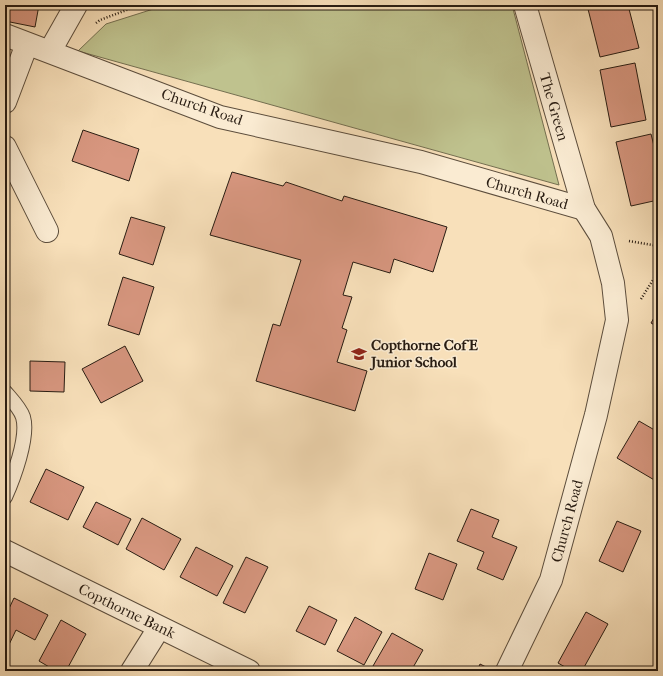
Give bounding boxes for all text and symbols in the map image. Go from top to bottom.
street label: The Green [536,71,572,143]
street label: Church Road [159,85,246,130]
street label: Church Road [484,173,571,214]
place label: Copthorne CofE Junior School [369,336,479,371]
school or university icon: Copthorne CofE Junior School [350,345,368,363]
street label: Church Road [547,477,587,564]
street label: Copthorne Bank [75,580,179,642]

